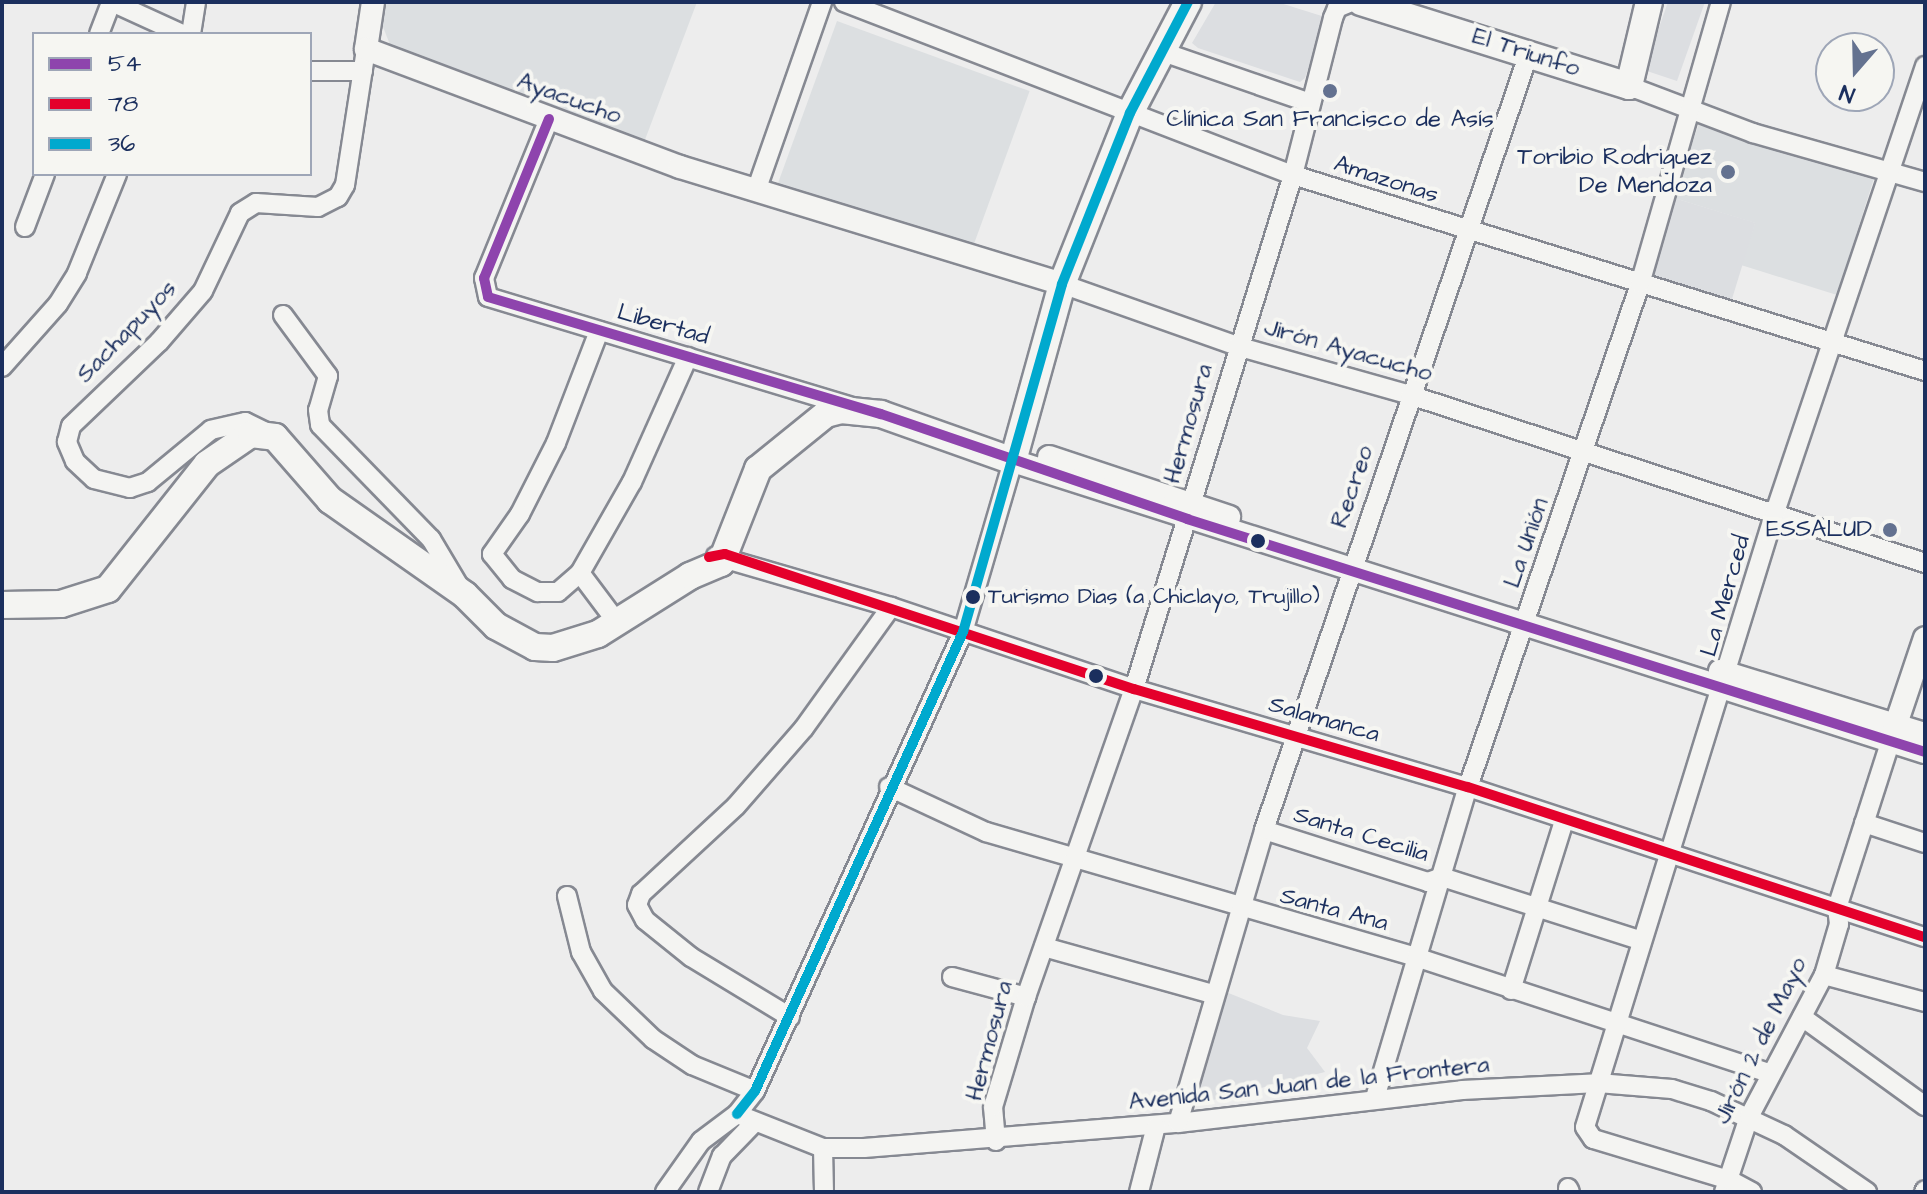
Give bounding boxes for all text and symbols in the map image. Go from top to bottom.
street label: El Triunfo [1469,22,1583,84]
legend [32,32,312,176]
north arrow [1815,32,1895,112]
text: 54 [108,47,141,81]
street label: Ayacucho [513,67,625,131]
text: N [1836,76,1859,110]
marker: Clínica San Francisco de Asís [1319,80,1341,102]
text: 78 [108,87,138,121]
place label: Clínica San Francisco de Asís [1166,106,1494,134]
text: 36 [108,127,135,161]
place label: Toribio Rodriguez De Mendoza [1517,144,1712,200]
street label: Amazonas [1330,150,1442,210]
marker: Toribio Rodriguez De Mendoza [1719,163,1737,181]
street label: Sachapuyos [71,275,183,389]
street label: Libertad [614,298,712,352]
street label: Jirón Ayacucho [1261,313,1435,389]
street label: Hermosura [1158,361,1220,487]
street label: Recreo [1326,442,1380,532]
street label: La Unión [1498,494,1556,592]
place label: ESSALUD [1766,516,1872,544]
marker: ESSALUD [1879,519,1901,541]
street label: La Merced [1695,532,1757,660]
unlabelled marker [1250,533,1266,549]
place label: Turismo Dias (a Chiclayo, Trujillo) [988,584,1320,610]
marker: Turismo Dias (a Chiclayo, Trujillo) [965,589,981,605]
unlabelled marker [1088,668,1104,684]
street label: Salamanca [1265,690,1383,750]
street label: Santa Cecilia [1290,801,1432,869]
street label: Santa Ana [1277,882,1391,938]
street label: Jirón 2 de Mayo [1708,953,1814,1129]
street label: Hermosura [960,978,1020,1104]
street label: Avenida San Juan de la Frontera [1127,1051,1491,1117]

